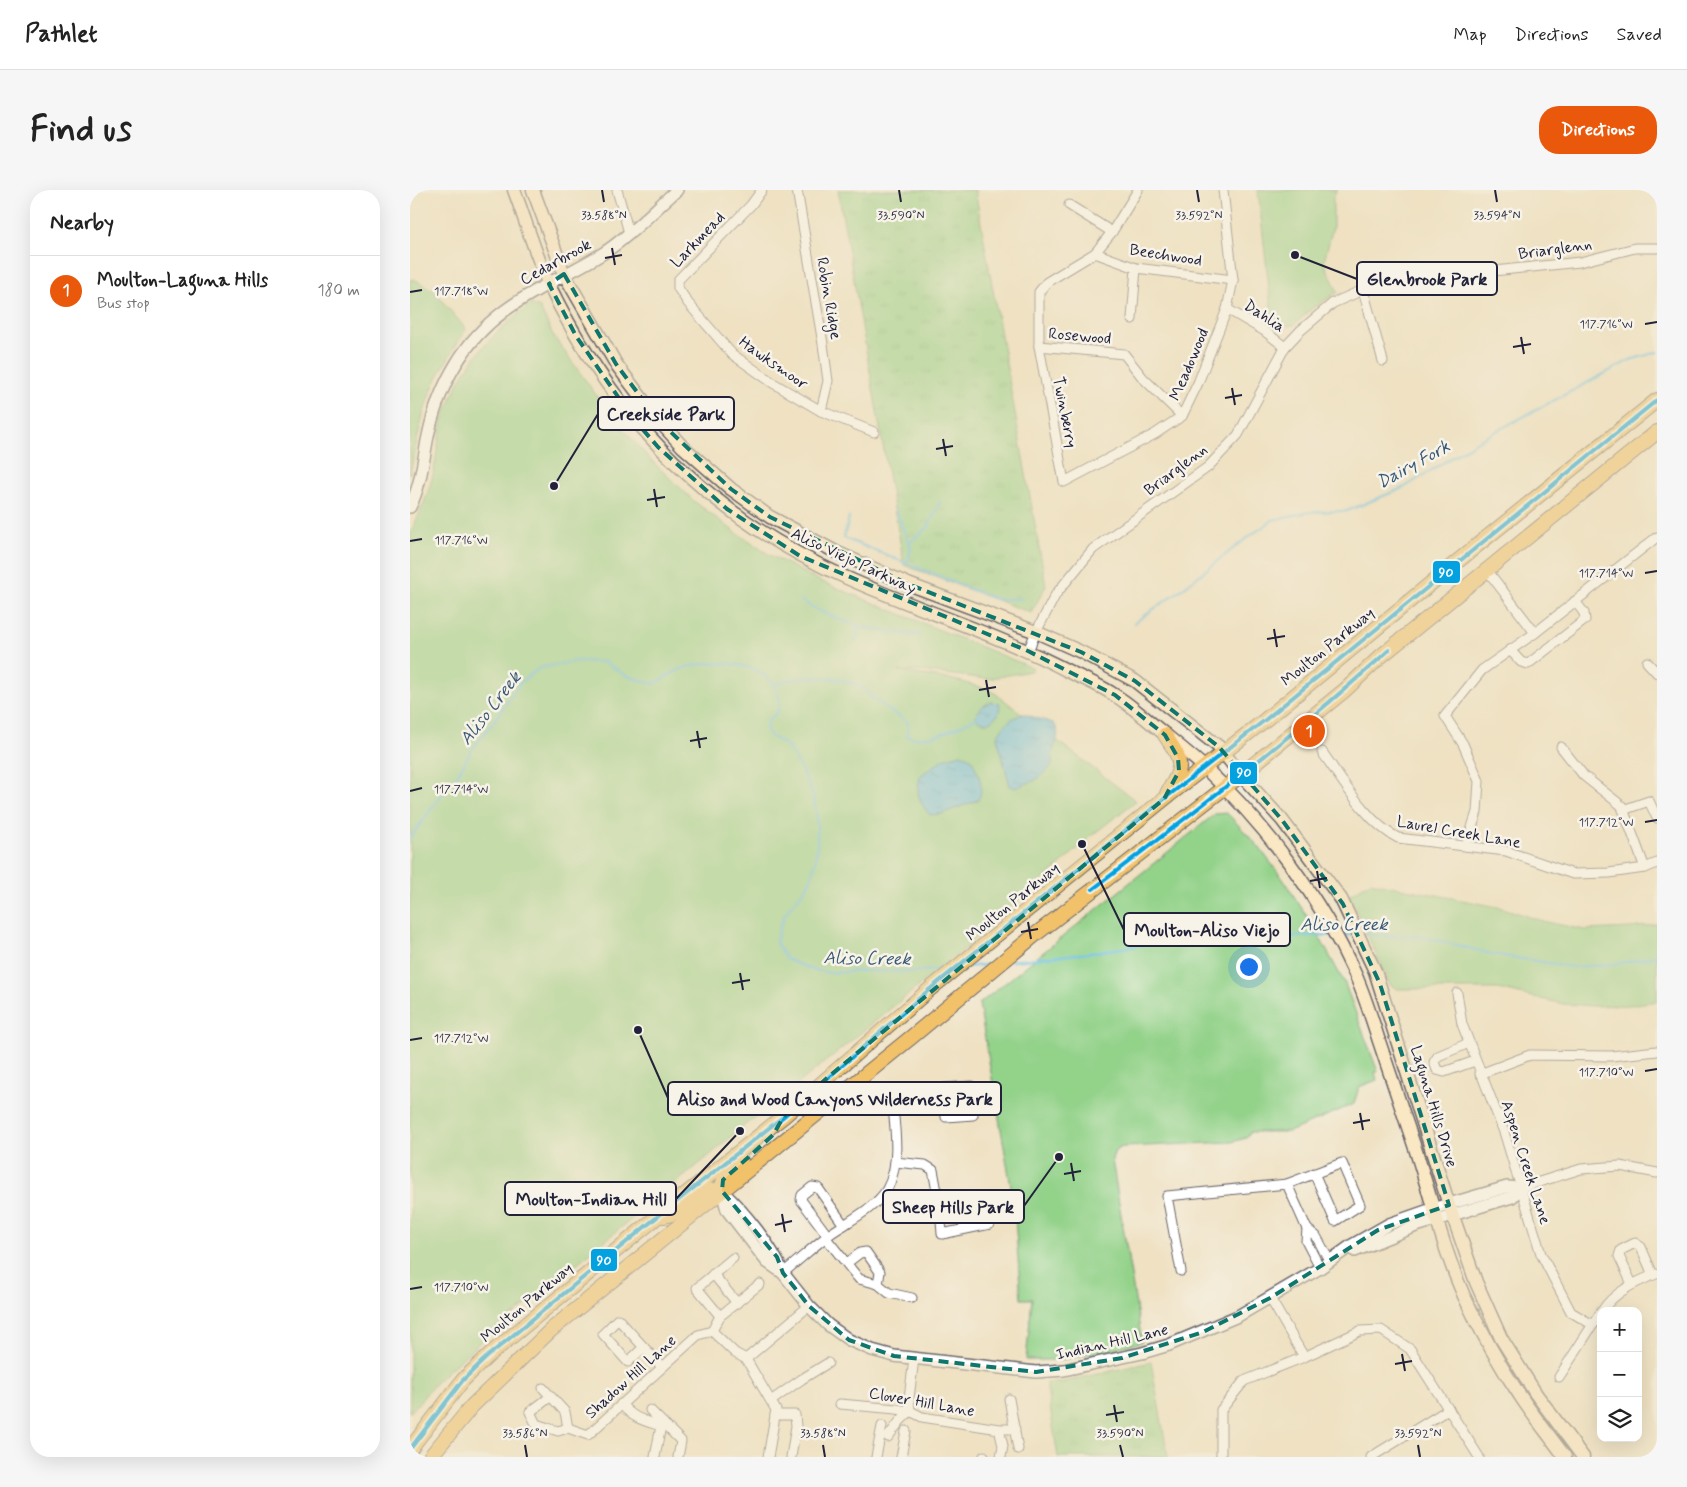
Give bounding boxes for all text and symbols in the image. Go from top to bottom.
text: Pathlet [25,19,97,50]
text: Map [1454,23,1487,47]
text: Directions [1515,23,1589,47]
text: Saved [1617,23,1662,47]
button: Directions [1539,106,1657,154]
text: Find us [30,107,132,153]
street label: Larkmead [666,207,730,273]
text: 33.588°N [581,208,627,224]
text: 33.590°N [878,208,924,224]
text: 33.592°N [1176,208,1222,224]
text: 33.594°N [1474,208,1520,224]
text: Nearby [50,209,114,237]
street label: Cedarbrook [516,234,595,290]
street label: Briarglenn [1517,234,1593,265]
street label: Beechwood [1128,239,1203,272]
street label: Robin Ridge [810,256,846,341]
callout: Glenbrook Park [1357,262,1497,295]
text: Moulton-Laguna Hills [97,268,268,293]
text: Glenbrook Park [1367,268,1487,292]
text: 1 [62,280,70,301]
text: 180 m [317,280,360,301]
text: 117.718°W [434,284,488,300]
text: Bus stop [97,293,150,314]
street label: Dahlia [1240,295,1289,337]
text: 117.716°W [1579,317,1633,333]
street label: Rosewood [1048,323,1112,350]
street label: Meadowood [1165,325,1214,404]
street label: Hawksmoor [734,332,812,395]
street label: Twinberry [1047,375,1082,450]
callout: Creekside Park [598,397,734,430]
text: Creekside Park [607,403,726,427]
water label: Dairy Fork [1372,435,1455,495]
street label: Briarglenn [1140,439,1212,501]
street label: Aliso Viejo Parkway [787,523,919,600]
text: 117.716°W [434,533,488,549]
line badge: 90 [1432,560,1461,584]
text: 90 [1439,564,1453,582]
text: 117.714°W [1579,566,1633,582]
street label: Moulton Parkway [1277,603,1379,691]
water label: Aliso Creek [454,666,528,750]
pin: 1 [1293,712,1325,750]
line badge: 90 [1229,761,1258,785]
text: 90 [1237,764,1251,782]
text: 117.714°W [434,782,488,798]
street label: Laurel Creek Lane [1395,811,1522,854]
text: 117.712°W [1579,815,1633,831]
street label: Moulton Parkway [962,858,1064,946]
callout: Moulton-Aliso Viejo [1124,913,1290,946]
water label: Aliso Creek [1300,913,1389,937]
text: Moulton-Aliso Viejo [1134,919,1280,943]
water label: Aliso Creek [823,946,912,972]
your location [1236,954,1262,980]
text: 117.712°W [434,1031,488,1047]
street label: Laguna Hills Drive [1404,1043,1462,1170]
text: 117.710°W [1579,1065,1633,1081]
callout: Aliso and Wood Canyons Wilderness Park [668,1082,1001,1115]
text: Aliso and Wood Canyons Wilderness Park [677,1088,993,1112]
street label: Aspen Creek Lane [1496,1098,1556,1227]
callout: Moulton-Indian Hill [505,1182,676,1215]
text: Moulton-Indian Hill [515,1188,667,1212]
callout: Sheep Hills Park [883,1190,1024,1223]
text: Sheep Hills Park [892,1196,1014,1220]
line badge: 90 [590,1248,618,1272]
text: 90 [597,1252,611,1270]
street label: Moulton Parkway [476,1258,578,1348]
text: 117.710°W [434,1280,488,1296]
map controls [1597,1307,1642,1442]
button: + [1597,1307,1642,1352]
street label: Indian Hill Lane [1054,1319,1170,1366]
street label: Shadow Hill Lane [581,1330,681,1424]
button: − [1597,1352,1642,1397]
street label: Clover Hill Lane [867,1383,976,1422]
button: layers [1597,1397,1642,1442]
text: 33.586°N [503,1426,547,1442]
text: 33.588°N [800,1426,846,1442]
text: 33.590°N [1097,1426,1143,1442]
text: 33.592°N [1395,1426,1441,1442]

